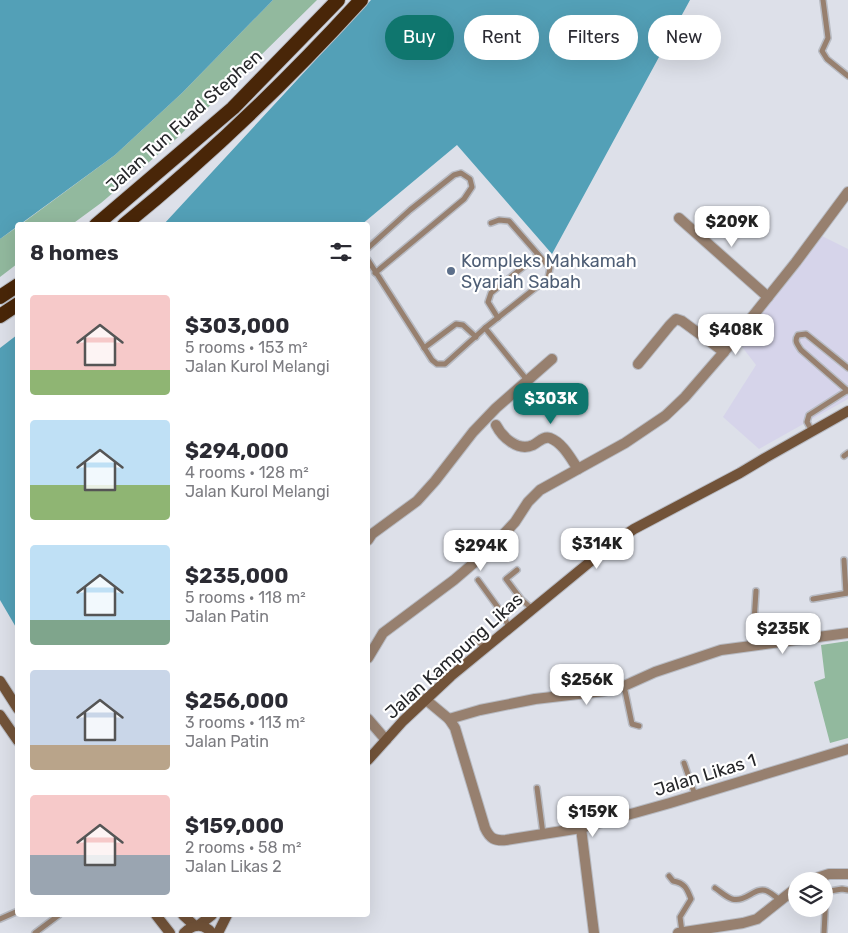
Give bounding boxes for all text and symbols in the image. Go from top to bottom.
chip: Buy [385,15,454,60]
chip: Rent [464,15,539,60]
chip: Filters [549,15,638,60]
chip: New [648,15,721,60]
street label: Jalan Tun Fuad Stephen [101,45,267,197]
pin: $209K [697,206,767,248]
text: $209K [706,212,758,231]
icon: filters [327,238,355,266]
text: 8 homes [30,240,119,265]
place label: Kompleks Mahkamah Syariah Sabah [461,250,637,293]
marker: Kompleks Mahkamah Syariah Sabah [445,265,457,277]
text: $303,000 [185,313,290,338]
pin: $408K [701,314,771,356]
icon: home [70,315,130,375]
text: $408K [709,320,763,339]
text: 5 rooms · 153 m² [185,338,308,357]
text: Jalan Kurol Melangi [185,357,330,376]
pin: $303K [516,382,586,425]
text: $303K [524,389,578,408]
text: $294,000 [185,438,289,463]
icon: home [70,440,130,500]
text: 4 rooms · 128 m² [185,463,309,482]
text: Jalan Kurol Melangi [185,482,330,501]
pin: $314K [562,528,632,570]
pin: $294K [446,530,516,572]
text: $314K [572,534,622,553]
text: $294K [455,536,507,555]
text: $235,000 [185,563,289,588]
icon: home [70,565,130,625]
text: 5 rooms · 118 m² [185,588,306,607]
street label: Jalan Kampung Likas [381,588,527,724]
text: Jalan Patin [185,607,269,626]
pin: $235K [748,612,818,655]
text: $235K [757,619,809,638]
pin: $256K [552,664,622,706]
text: $256K [561,670,613,689]
text: $256,000 [185,688,288,713]
icon: home [70,690,130,750]
text: 3 rooms · 113 m² [185,713,305,732]
text: Jalan Patin [185,732,269,751]
street label: Jalan Likas 1 [651,749,759,801]
pin: $159K [558,796,628,838]
text: $159K [568,802,618,821]
text: $159,000 [185,813,284,838]
icon: home [70,815,130,875]
text: 2 rooms · 58 m² [185,838,301,857]
text: Jalan Likas 2 [185,857,282,876]
map controls [788,872,833,917]
button: layers [788,872,833,917]

